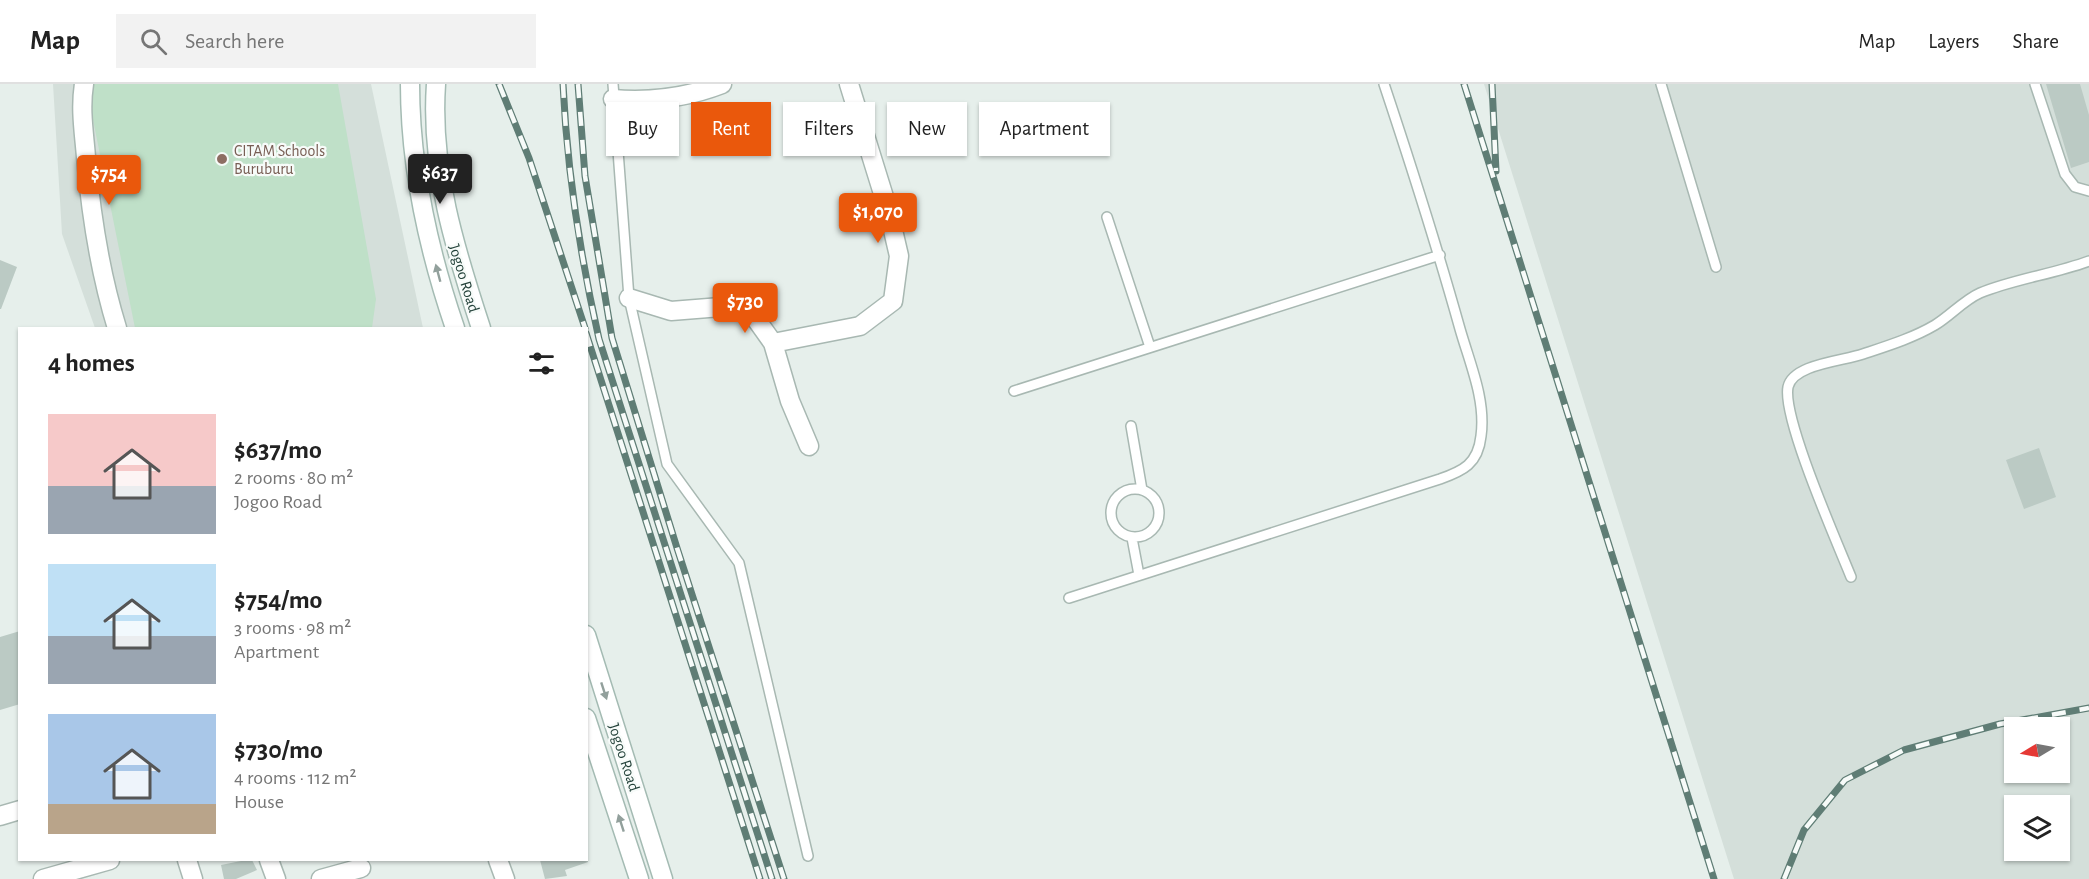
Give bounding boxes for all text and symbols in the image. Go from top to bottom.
search box [116,14,536,68]
icon: search [137,25,170,58]
text: Map [30,27,80,55]
text: Search here [185,30,284,52]
text: Map [1859,31,1895,52]
text: Layers [1928,31,1979,52]
text: Share [2012,31,2059,52]
chip: Buy [606,102,679,156]
chip: Rent [691,102,771,156]
chip: Filters [783,102,875,156]
chip: New [887,102,967,156]
chip: Apartment [979,102,1110,156]
place label: CITAM Schools Buruburu [234,143,325,177]
marker: CITAM Schools Buruburu [215,152,229,166]
pin: $637 [404,154,476,205]
pin: $754 [73,155,145,206]
text: $637 [422,163,458,183]
text: $754 [91,164,127,184]
pin: $1,070 [829,193,927,244]
text: $1,070 [853,202,903,222]
street label: Jogoo Road [446,242,482,314]
one-way arrow [432,264,442,282]
pin: $730 [709,283,781,334]
text: $730 [727,292,763,312]
icon: filters [525,347,558,380]
text: 4 homes [48,350,135,376]
text: $637/mo [234,437,322,463]
icon: home [96,438,168,510]
text: 2 rooms · 80 m² [234,468,353,488]
text: Jogoo Road [234,492,322,512]
text: $754/mo [234,587,322,613]
icon: home [96,588,168,660]
text: 3 rooms · 98 m² [234,618,351,638]
text: Apartment [234,642,319,662]
one-way arrow [600,682,609,700]
north arrow [2004,717,2070,783]
map controls [2004,717,2070,861]
street label: Jogoo Road [606,721,643,793]
text: $730/mo [234,737,323,763]
icon: home [96,738,168,810]
text: 4 rooms · 112 m² [234,768,357,788]
text: House [234,792,284,812]
button: layers [2004,795,2070,861]
one-way arrow [616,814,626,832]

